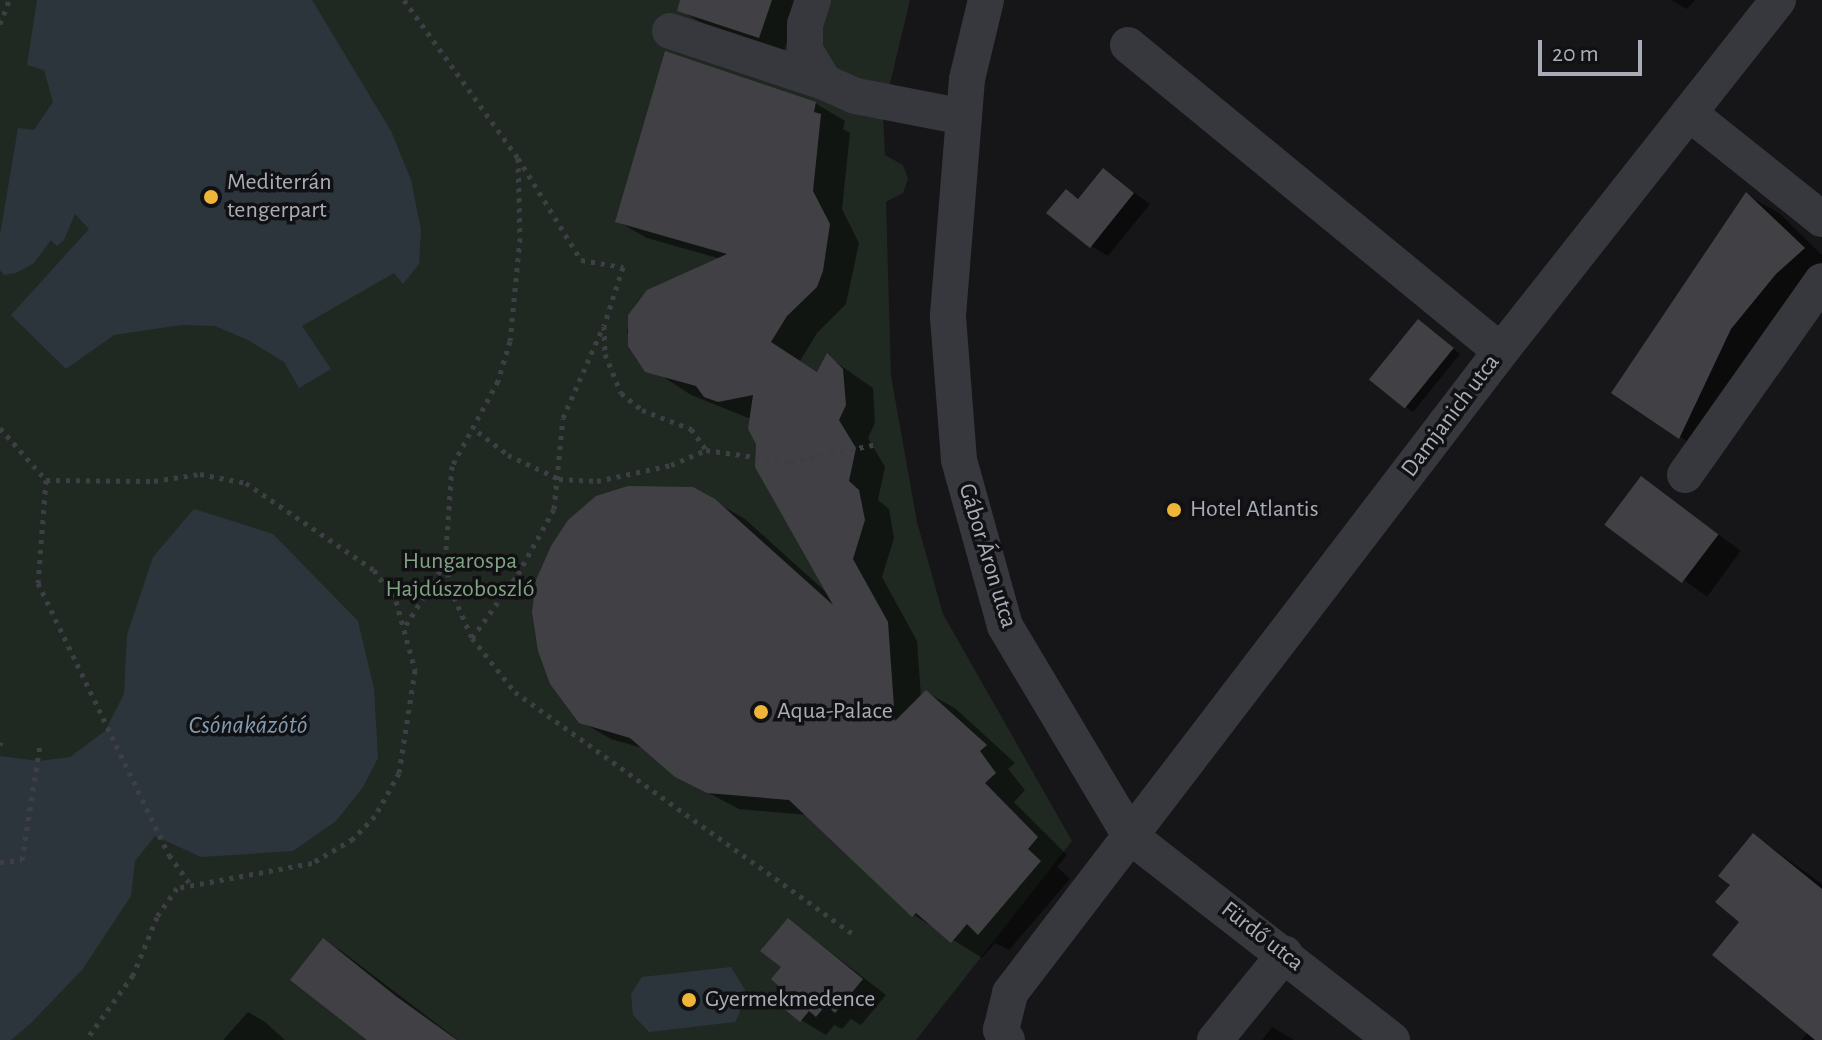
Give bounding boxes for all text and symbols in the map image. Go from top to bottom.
scale bar [1542,24,1646,74]
text: 20 m [1552,42,1599,66]
place label: Mediterrán tengerpart [227,169,332,225]
marker: Mediterrán tengerpart [202,188,220,206]
street label: Damjanich utca [1395,349,1507,483]
street label: Gábor Áron utca [951,480,1023,632]
place label: Hotel Atlantis [1190,496,1319,524]
marker: Hotel Atlantis [1165,501,1183,519]
park label: Hungarospa Hajdúszoboszló [386,548,534,604]
place label: Aqua-Palace [777,698,893,726]
marker: Aqua-Palace [752,703,770,721]
water label: Csónakázótó [189,710,307,742]
street label: Fürdő utca [1215,896,1309,978]
place label: Gyermekmedence [705,986,875,1014]
marker: Gyermekmedence [680,991,698,1009]

